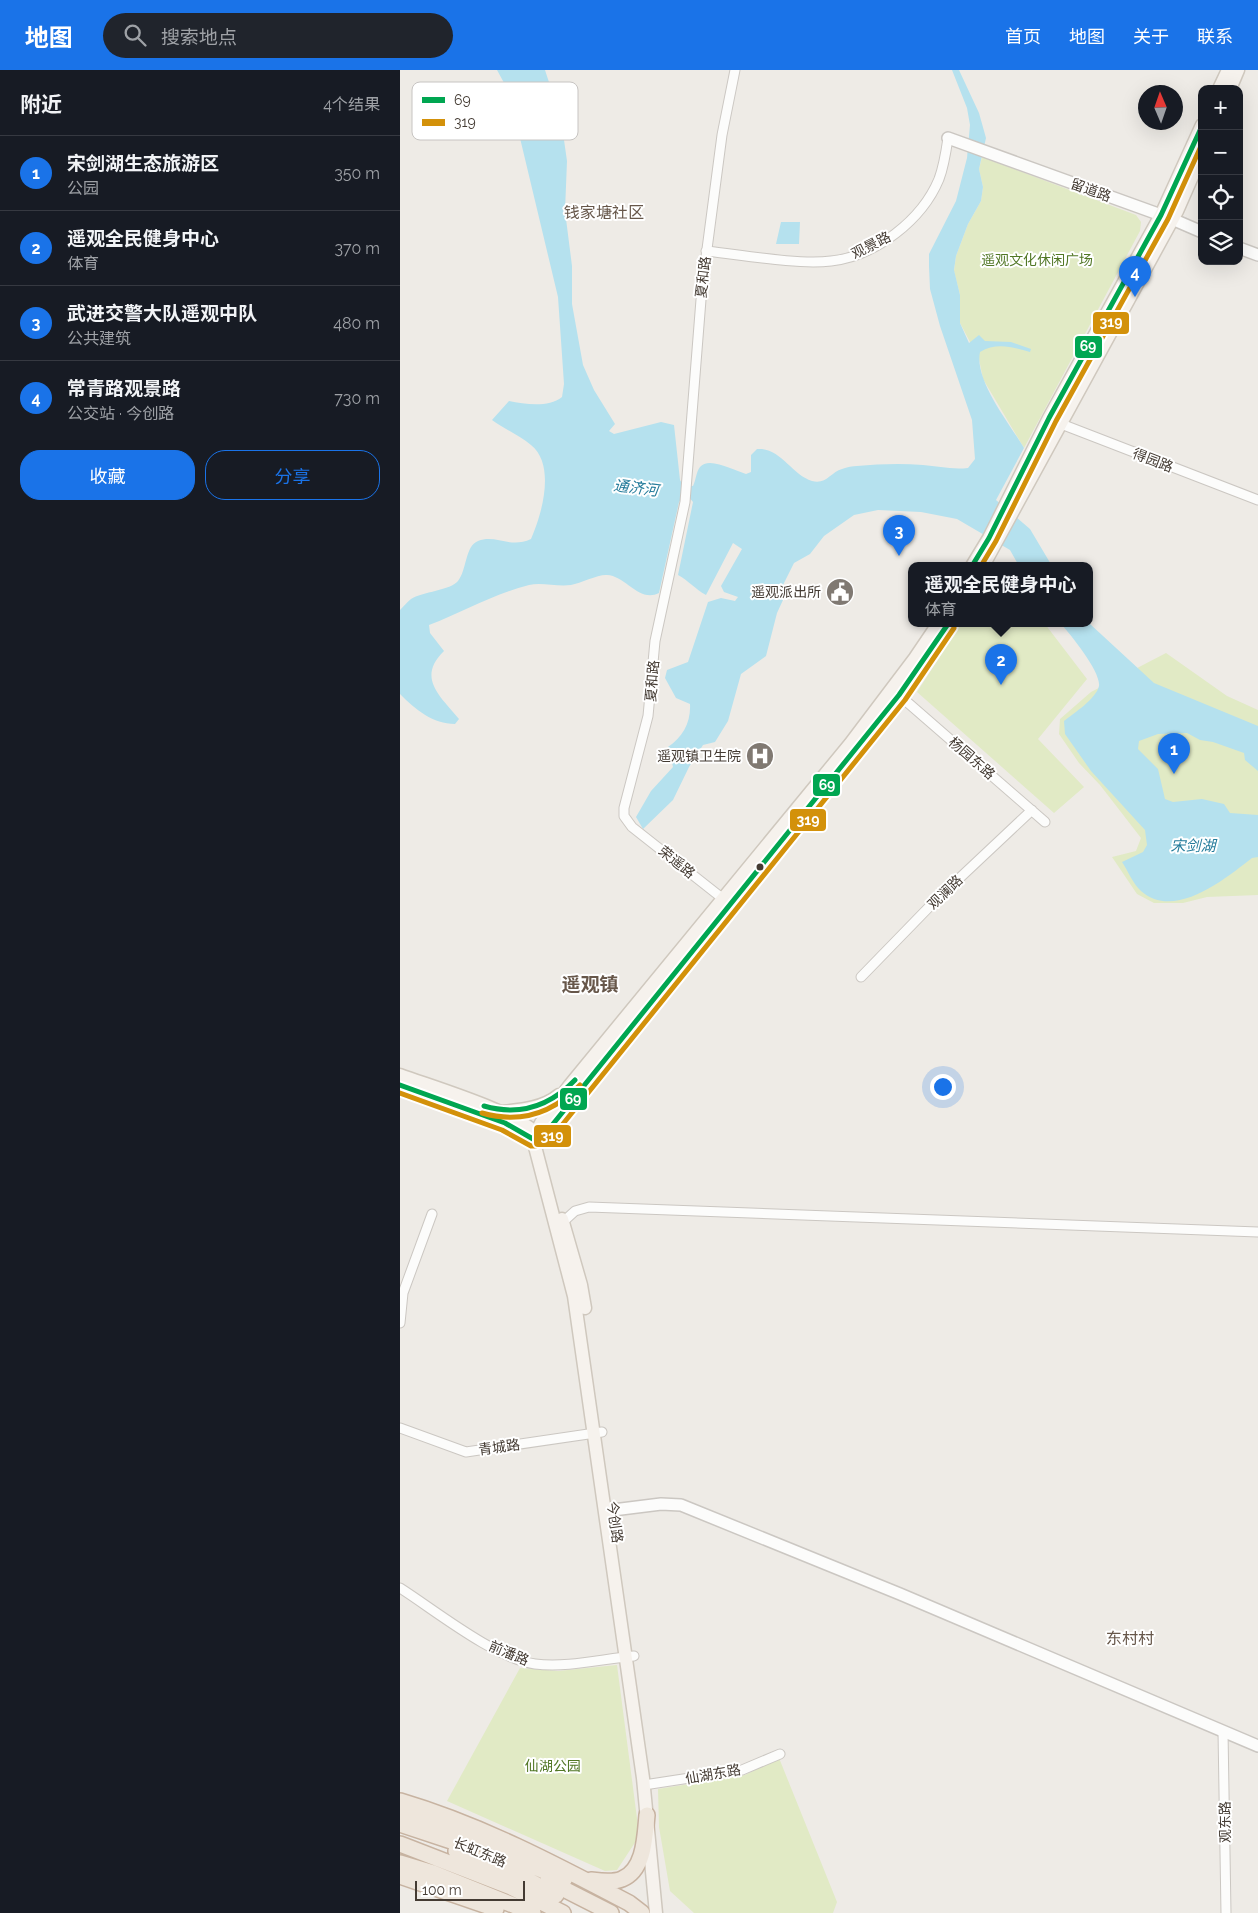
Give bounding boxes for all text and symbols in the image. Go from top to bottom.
search box [103,13,453,58]
icon: search [121,21,149,49]
text: 地图 [25,23,73,52]
text: 搜索地点 [161,26,237,48]
text: 首页 [1005,26,1041,47]
text: 地图 [1069,26,1105,47]
text: 关于 [1133,26,1169,47]
text: 联系 [1197,26,1233,47]
legend [412,82,578,140]
north arrow [1138,85,1183,130]
map controls [1198,85,1243,265]
button: + [1198,85,1243,130]
text: 附近 [20,92,62,117]
text: 69 [454,92,471,108]
text: 4个结果 [323,95,380,114]
text: 319 [454,114,476,130]
button: − [1198,130,1243,175]
text: 宋剑湖生态旅游区 [67,152,219,174]
text: 1 [32,164,40,183]
text: 350 m [334,164,380,183]
street label: 留道路 [1069,175,1113,205]
button: locate [1198,175,1243,220]
text: 公园 [67,179,99,198]
district label: 钱家塘社区 [564,203,644,222]
button: layers [1198,220,1243,265]
text: 遥观全民健身中心 [67,227,219,249]
street label: 观景路 [849,228,893,262]
text: 2 [31,239,41,258]
text: 370 m [334,239,380,258]
park label: 遥观文化休闲广场 [981,252,1093,268]
text: 体育 [67,254,99,273]
street label: 夏和路 [693,255,713,299]
pin: 4 [1119,256,1151,297]
text: 武进交警大队遥观中队 [67,302,257,324]
line badge: 319 [1092,311,1130,335]
text: 3 [32,314,40,333]
text: 480 m [333,314,380,333]
text: 319 [1100,314,1122,330]
text: 公共建筑 [67,329,131,348]
line badge: 69 [1074,335,1103,359]
text: 69 [1080,338,1096,354]
text: 常青路观景路 [67,377,181,399]
text: 4 [31,389,41,408]
text: 730 m [334,389,380,408]
text: 公交站 · 今创路 [67,404,174,423]
street label: 得园路 [1131,445,1175,475]
button: 收藏 [20,450,195,500]
button: 分享 [205,450,380,500]
water label: 通济河 [613,476,662,500]
pin: 3 [883,515,915,556]
popup [908,562,1093,627]
text: 遥观全民健身中心 [924,573,1077,595]
public building icon: 遥观派出所 [825,577,855,607]
place label: 遥观派出所 [751,584,821,600]
text: 体育 [924,600,957,619]
pin: 2 [985,644,1017,685]
street label: 夏和路 [642,659,662,703]
pin: 1 [1158,733,1190,774]
street label: 杨园东路 [946,734,998,782]
hospital icon: 遥观镇卫生院 [745,741,775,771]
place label: 遥观镇卫生院 [657,748,741,764]
line badge: 69 [812,773,841,797]
text: 69 [819,777,835,793]
line badge: 319 [789,808,827,832]
text: 319 [797,812,819,828]
water label: 宋剑湖 [1170,837,1217,855]
street label: 荣遥路 [656,843,698,881]
unlabelled marker [755,862,765,872]
street label: 观澜路 [924,872,966,912]
district label: 遥观镇 [561,973,619,995]
your location [930,1074,956,1100]
line badge: 69 [559,1087,588,1111]
text: 69 [565,1091,581,1107]
line badge: 319 [533,1124,572,1148]
text: 319 [541,1128,563,1144]
street label: 青城路 [477,1436,521,1458]
street label: 今创路 [604,1500,626,1544]
district label: 东村村 [1106,1629,1154,1648]
street label: 前潘路 [487,1637,531,1669]
park label: 仙湖公园 [525,1758,581,1774]
street label: 仙湖东路 [684,1761,742,1787]
street label: 观东路 [1217,1801,1233,1843]
street label: 长虹东路 [451,1834,509,1870]
scale bar [415,1878,525,1901]
text: 100 m [422,1882,462,1898]

